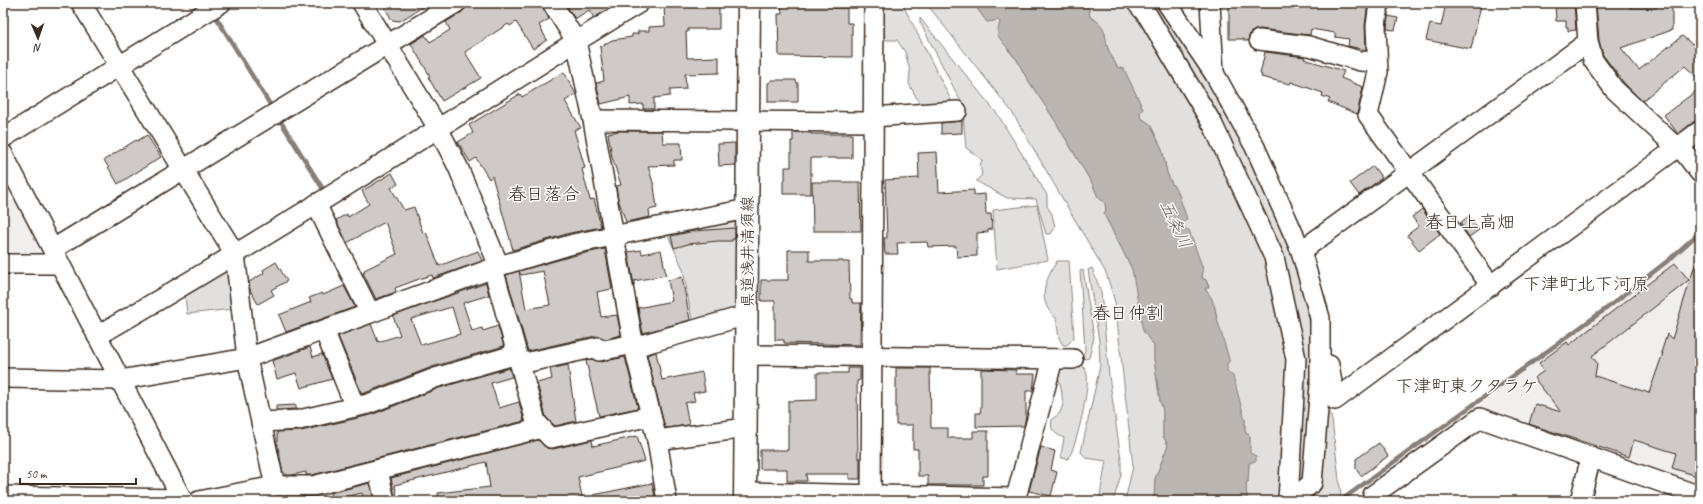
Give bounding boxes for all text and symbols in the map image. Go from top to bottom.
north arrow [18,18,58,58]
text: N [33,41,42,55]
district label: 春日落合 [508,183,580,205]
street label: 県道浅井清須線 [738,196,758,308]
water label: 五条川 [1155,197,1196,252]
district label: 春日上高畑 [1425,211,1515,233]
district label: 下津町北下河原 [1523,273,1649,295]
district label: 春日仲割 [1092,302,1164,324]
district label: 下津町東クタラケ [1395,375,1539,397]
scale bar [20,460,136,486]
text: 50 m [26,466,48,482]

